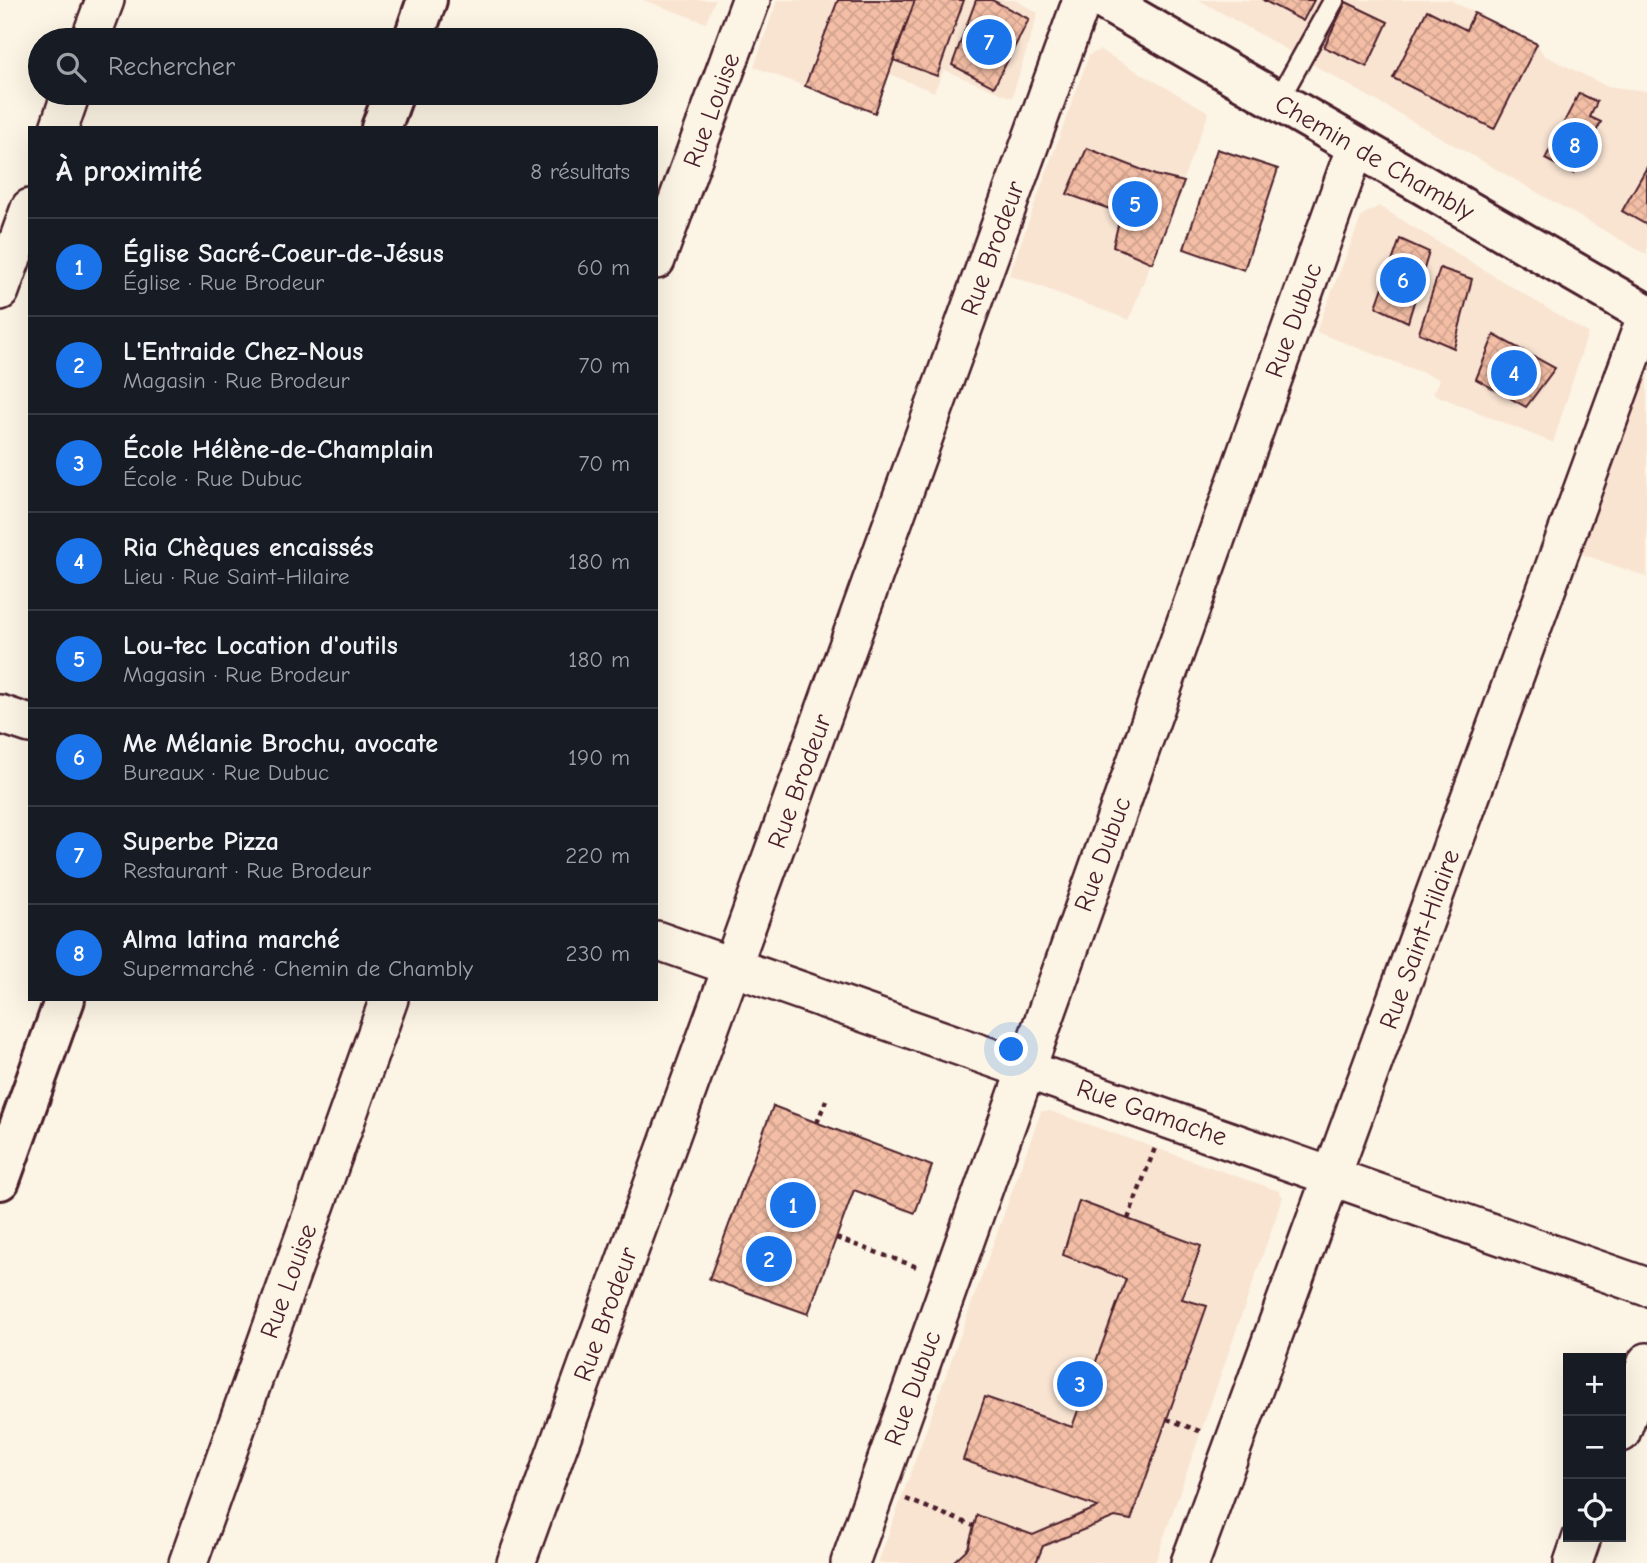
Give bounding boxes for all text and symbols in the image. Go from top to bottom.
pin: 7 [966,16,1012,68]
search box [28,28,658,105]
icon: search [52,48,90,86]
street label: Rue Louise [677,49,747,172]
text: Rechercher [108,52,235,82]
street label: Chemin de Chambly [1270,89,1480,227]
pin: 8 [1552,119,1598,171]
text: À proximité [56,154,202,189]
text: 8 résultats [530,158,630,185]
street label: Rue Brodeur [955,176,1031,320]
pin: 5 [1112,178,1158,230]
text: Église Sacré-Coeur-de-Jésus [123,239,444,269]
text: 1 [74,254,84,281]
text: 60 m [577,254,630,281]
pin: 6 [1380,254,1426,306]
street label: Rue Dubuc [1259,259,1329,382]
text: Église · Rue Brodeur [123,269,324,296]
text: L'Entraide Chez-Nous [123,337,363,367]
pin: 4 [1491,347,1537,399]
text: 2 [73,352,85,379]
text: 70 m [578,352,630,379]
text: Magasin · Rue Brodeur [123,367,350,394]
text: École Hélène-de-Champlain [123,435,434,465]
text: 3 [73,450,85,477]
text: 70 m [578,450,630,477]
text: École · Rue Dubuc [123,465,302,492]
text: Ria Chèques encaissés [123,533,373,563]
text: 4 [74,548,84,575]
text: 180 m [568,548,630,575]
text: Lieu · Rue Saint-Hilaire [123,563,350,590]
text: Lou-tec Location d'outils [123,631,398,661]
text: 5 [73,646,85,673]
text: 180 m [568,646,630,673]
text: Magasin · Rue Brodeur [123,661,350,688]
street label: Rue Brodeur [762,709,838,853]
text: Me Mélanie Brochu, avocate [123,729,438,759]
text: 6 [73,744,85,771]
text: 190 m [568,744,630,771]
text: Bureaux · Rue Dubuc [123,759,329,786]
street label: Rue Dubuc [1068,793,1138,916]
text: Superbe Pizza [123,827,279,857]
text: 7 [74,842,84,869]
text: 220 m [565,842,630,869]
street label: Rue Saint-Hilaire [1374,845,1466,1033]
text: Restaurant · Rue Brodeur [123,857,371,884]
text: Alma latina marché [123,925,340,955]
text: 8 [73,940,85,967]
text: 230 m [566,940,630,967]
text: Supermarché · Chemin de Chambly [123,955,473,982]
your location [994,1032,1028,1066]
street label: Rue Gamache [1073,1073,1231,1153]
pin: 1 [770,1179,816,1231]
street label: Rue Louise [254,1220,324,1343]
pin: 2 [746,1233,792,1285]
street label: Rue Brodeur [568,1242,644,1386]
street label: Rue Dubuc [878,1327,948,1450]
map controls [1563,1353,1626,1542]
button: + [1563,1353,1626,1416]
pin: 3 [1057,1358,1103,1410]
button: − [1563,1416,1626,1479]
button: locate [1563,1479,1626,1542]

